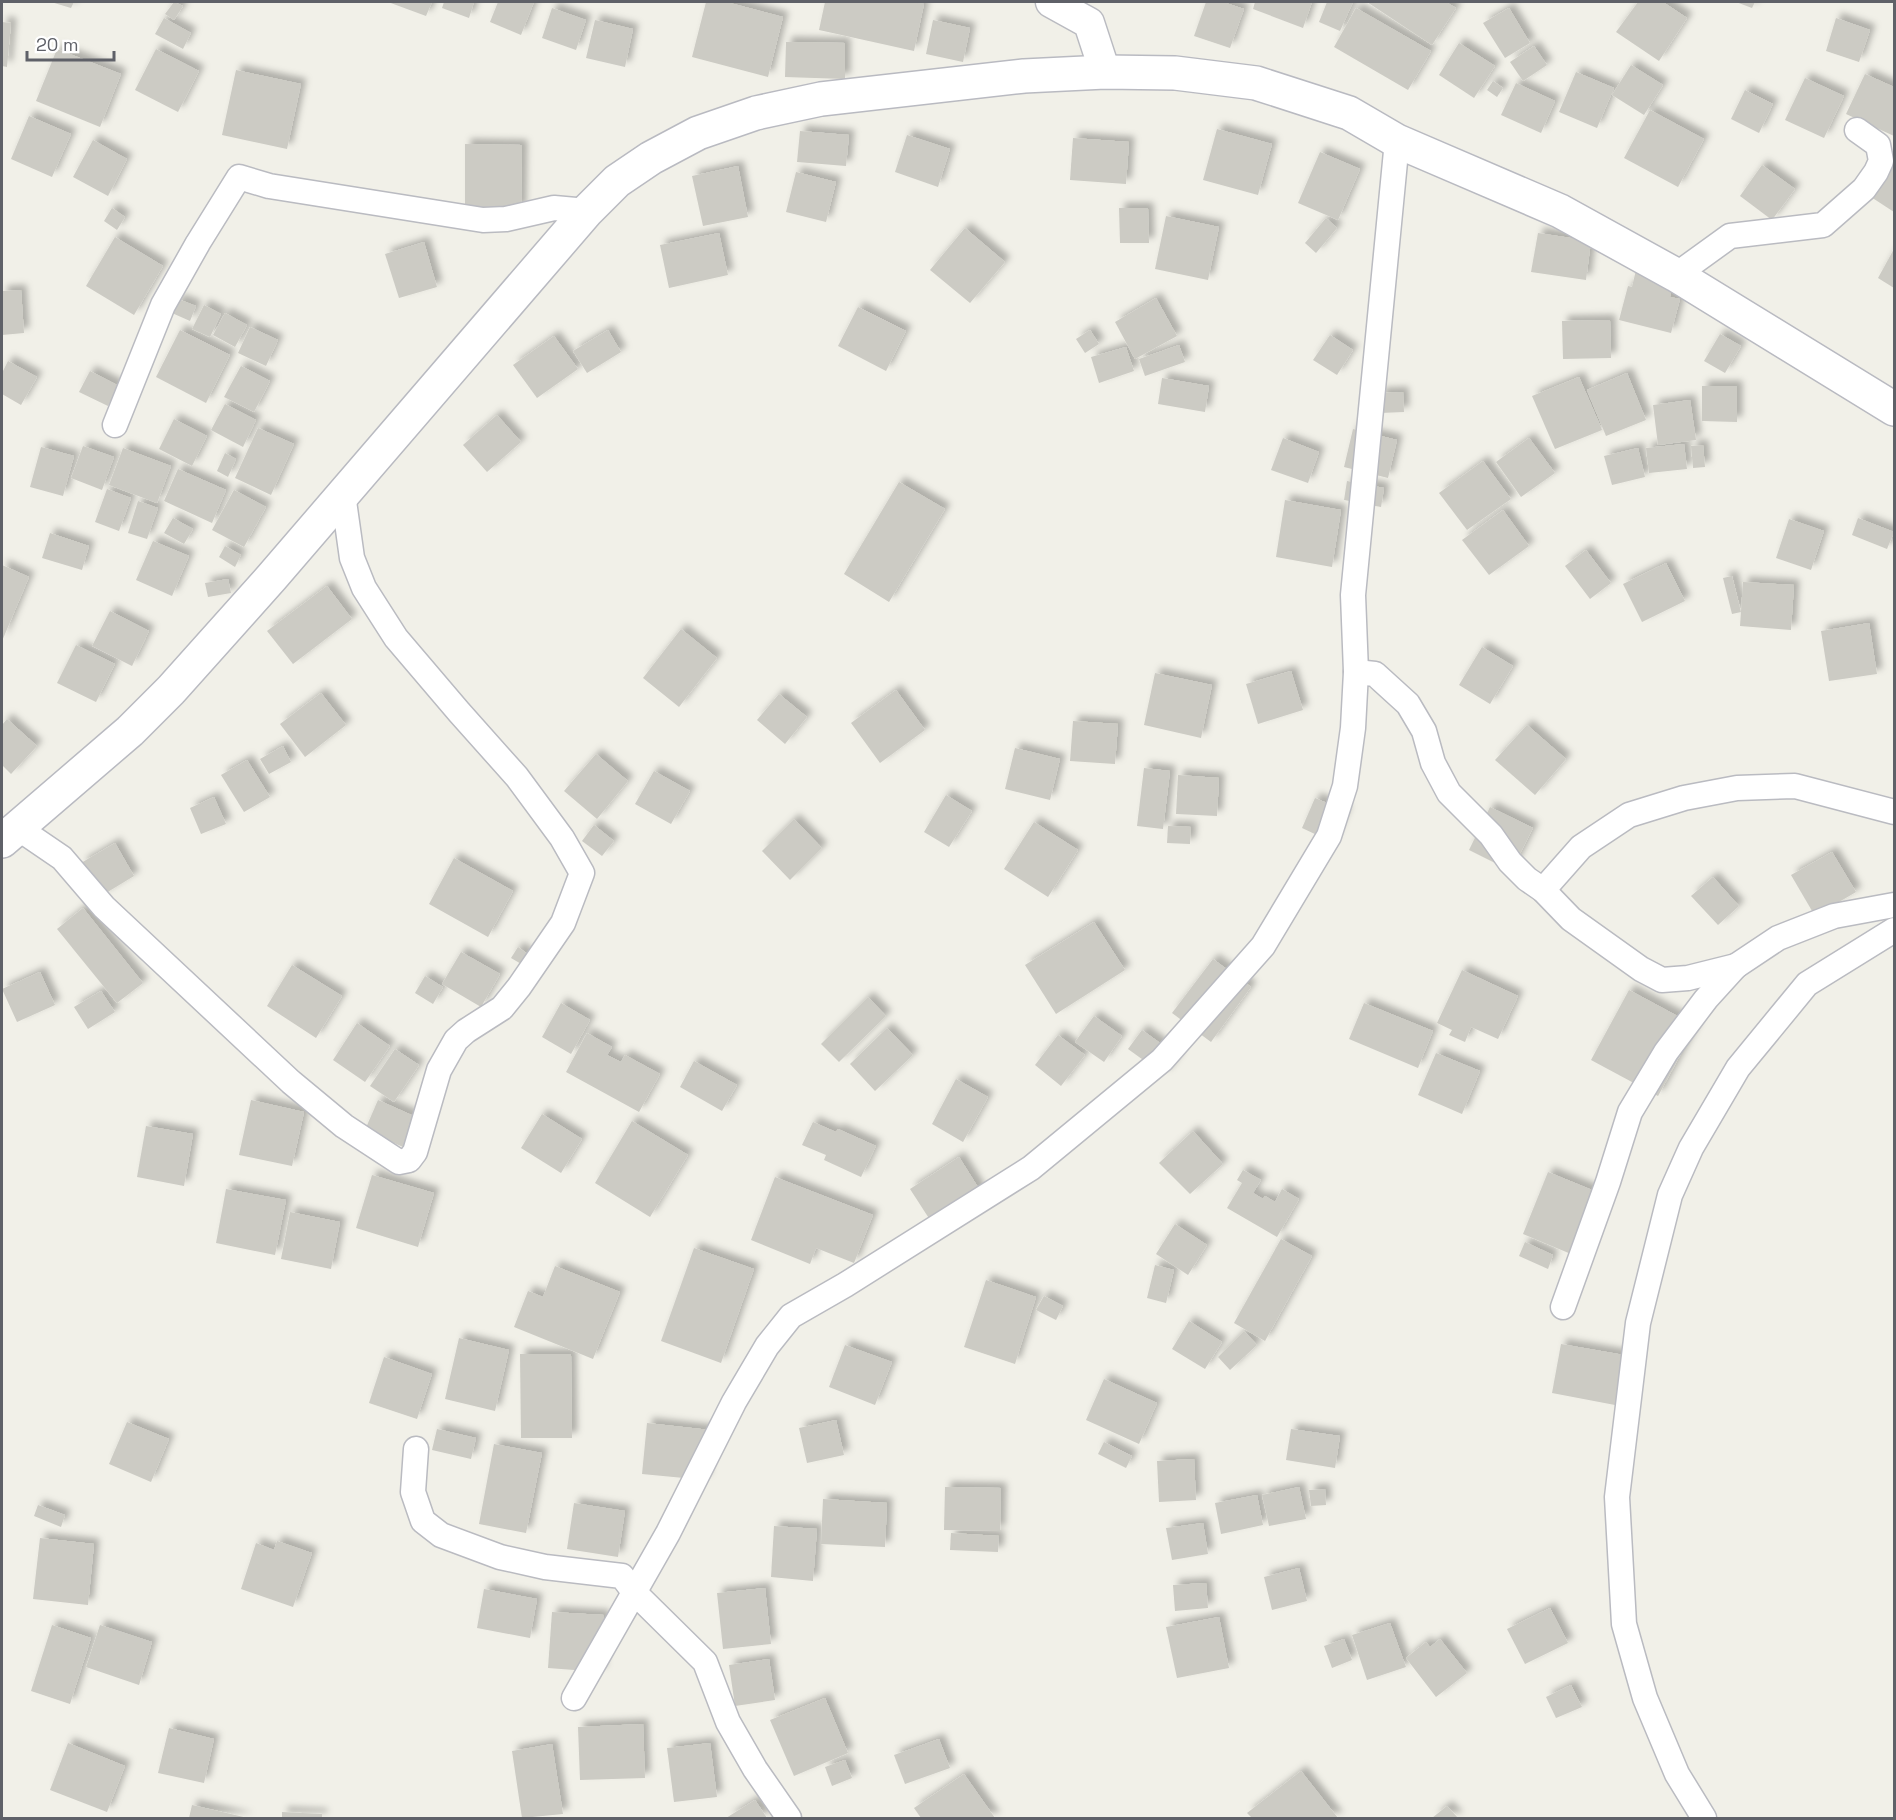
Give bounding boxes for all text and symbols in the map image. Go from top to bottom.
scale bar [27,24,114,62]
text: 20 m [36,33,79,56]

